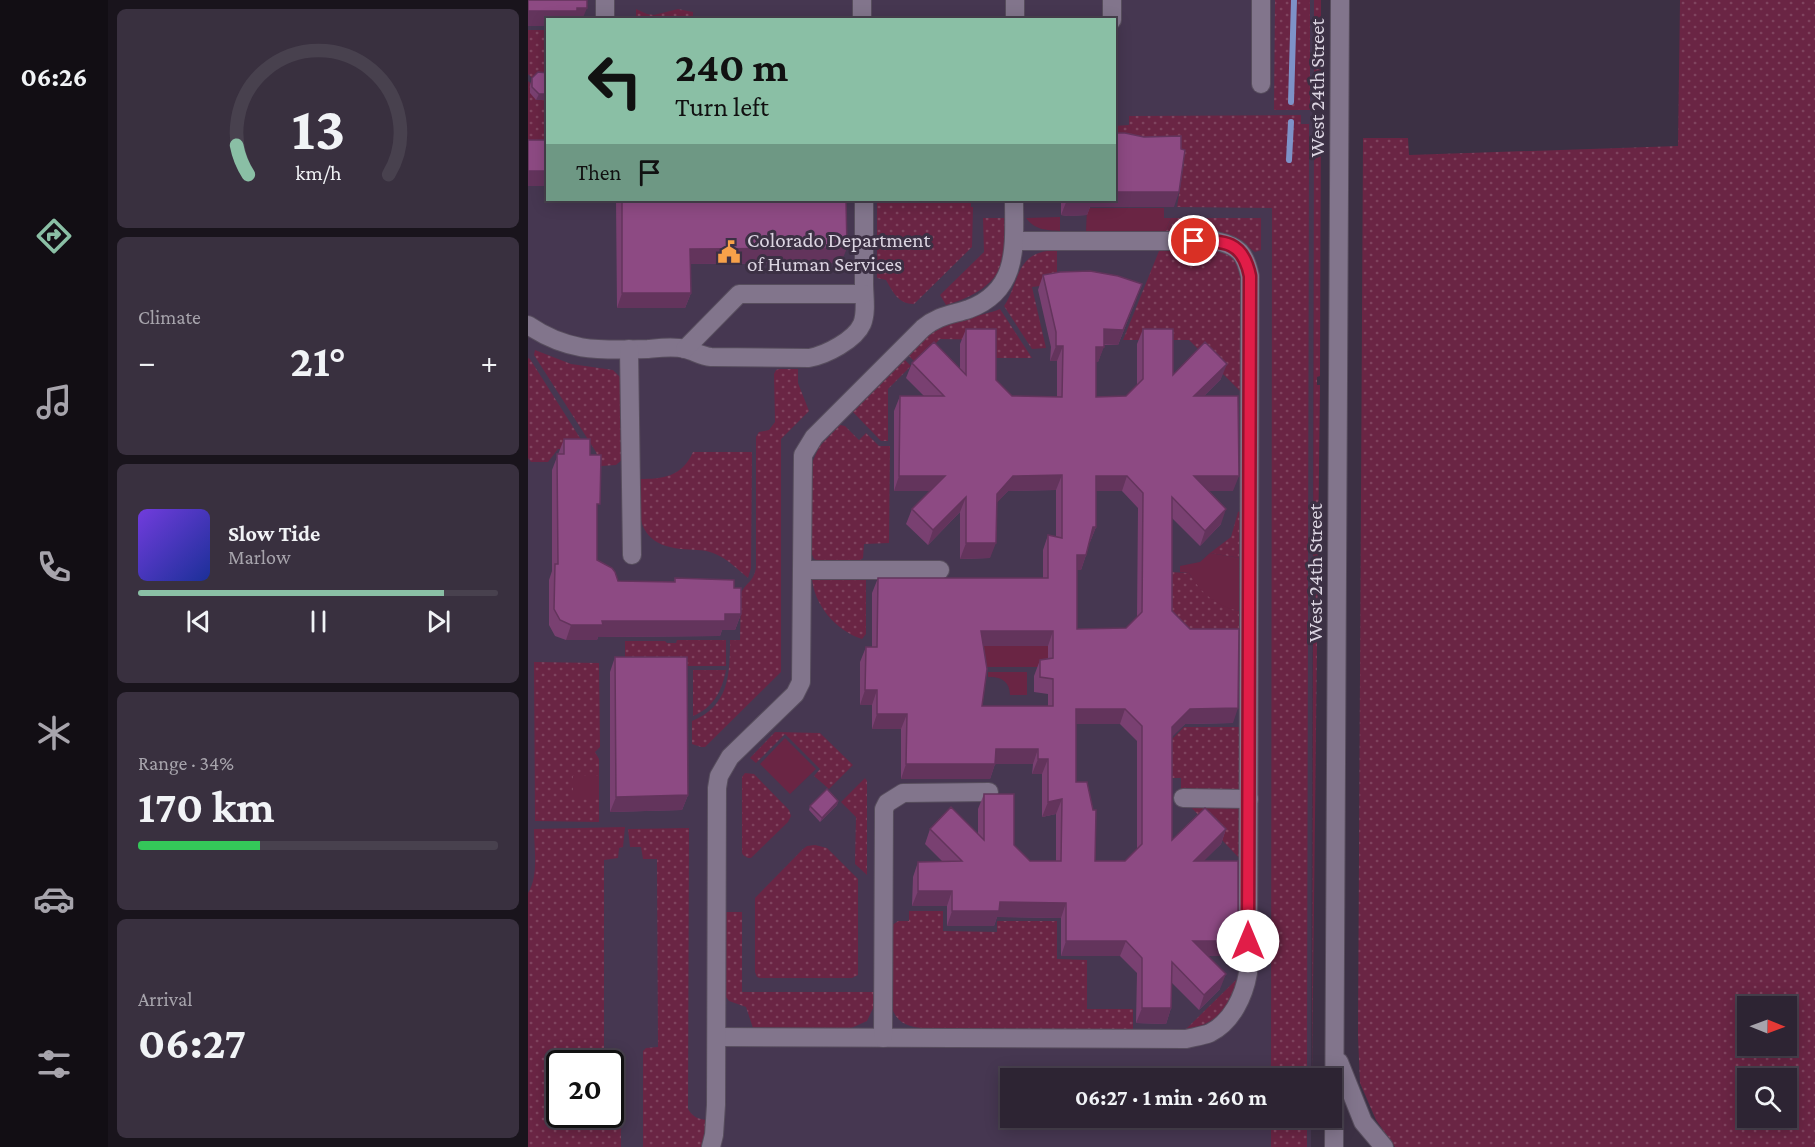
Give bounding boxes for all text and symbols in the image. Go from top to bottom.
street label: West 24th Street [1305,18,1329,157]
icon: left [576,42,654,120]
text: 240 m [675,43,788,90]
text: 06:26 [20,62,88,92]
text: Turn left [675,92,769,122]
text: 13 [291,93,345,162]
icon: arrive [633,156,666,189]
text: Then [576,160,621,185]
text: km/h [295,162,342,186]
icon: directions [33,215,75,257]
pin [1168,215,1219,266]
icon: arrive [1177,224,1210,257]
place label: Colorado Department of Human Services [747,228,932,276]
public building icon: Colorado Department of Human Services [716,239,742,265]
text: Climate [138,306,201,328]
text: 21° [290,336,346,386]
text: − [138,343,155,380]
text: + [481,343,498,380]
icon: music [33,381,75,423]
street label: West 24th Street [1303,503,1327,642]
text: Slow Tide [228,521,320,546]
icon: phone [33,546,75,588]
text: Marlow [228,546,291,568]
icon: previous [182,605,215,638]
icon: pause [302,605,335,638]
icon: next [422,605,455,638]
icon: climate [33,712,75,754]
text: Range · 34% [138,752,234,774]
text: 170 km [138,782,275,832]
icon: car [33,878,75,920]
position arrow [1216,909,1280,973]
text: Arrival [138,988,192,1010]
north arrow [1737,996,1797,1056]
map controls [1737,996,1797,1128]
text: 06:27 [138,1018,246,1068]
icon: filters [33,1043,75,1085]
speed limit sign: 20 [546,1050,624,1128]
button: search [1737,1068,1797,1128]
text: 06:27 · 1 min · 260 m [1075,1085,1267,1110]

